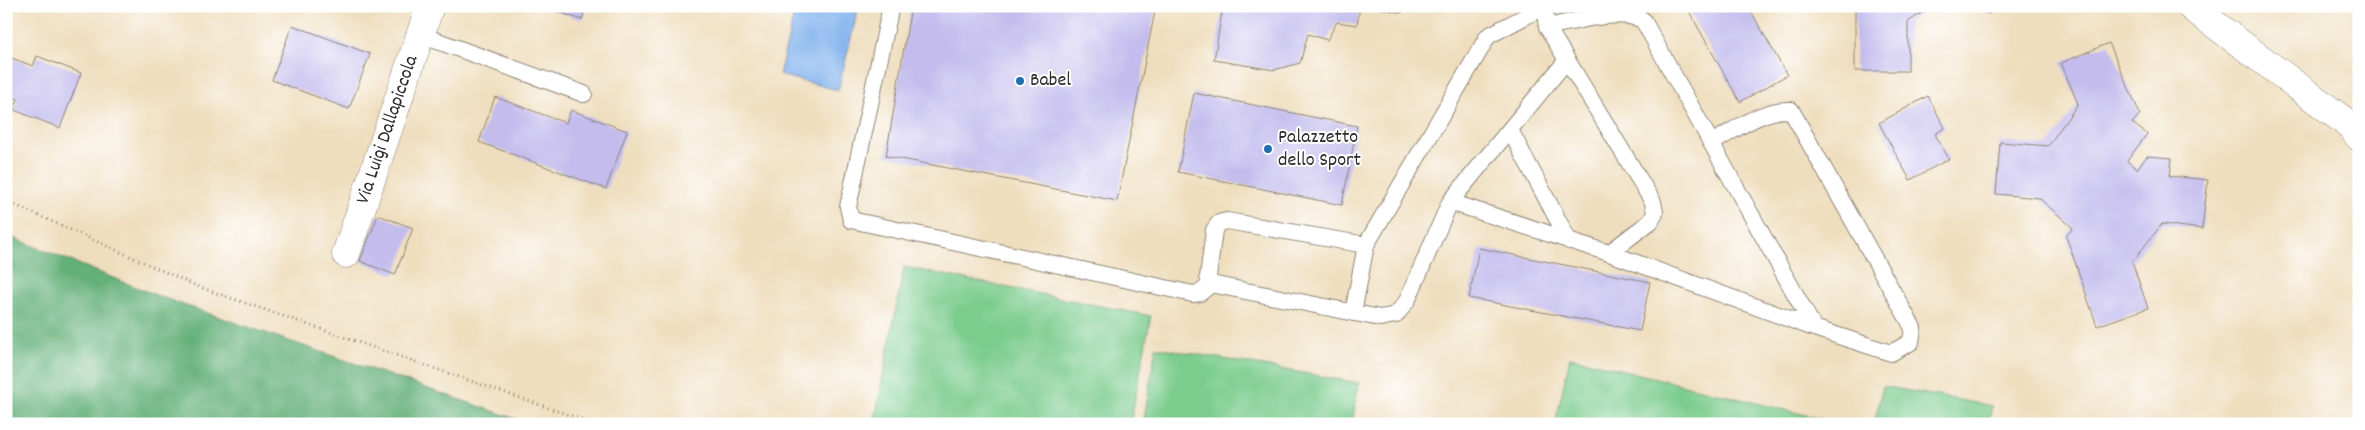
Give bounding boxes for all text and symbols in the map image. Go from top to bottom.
street label: Via Luigi Dallapiccola [350,51,426,208]
place label: Babel [1030,67,1071,95]
marker: Babel [1014,75,1026,87]
place label: Palazzetto dello Sport [1278,124,1361,175]
marker: Palazzetto dello Sport [1262,143,1274,155]

